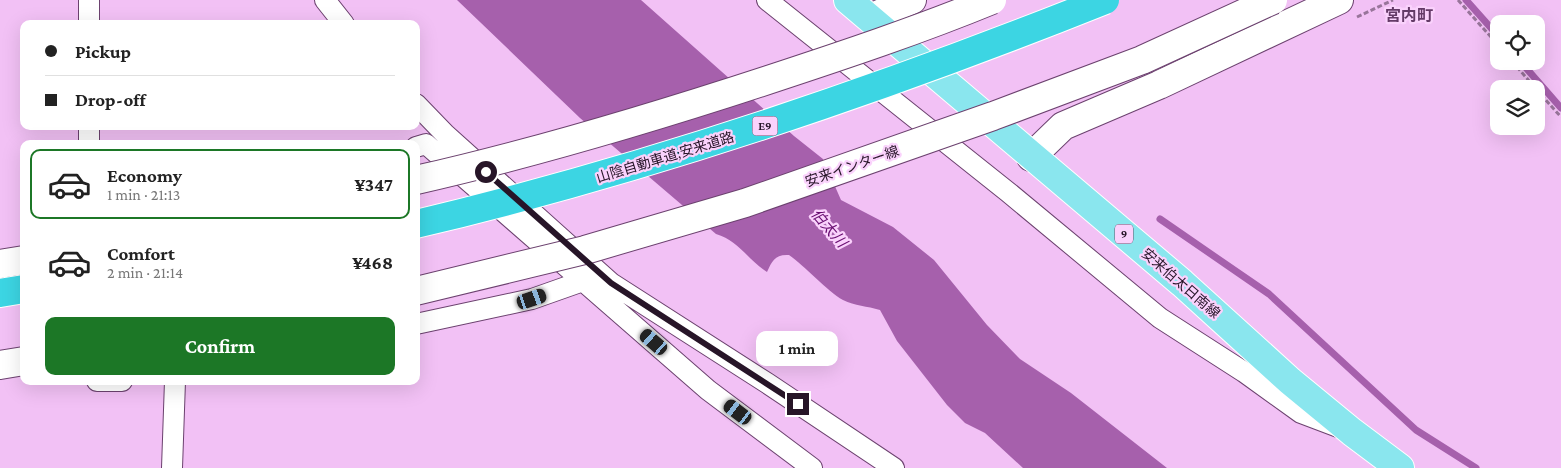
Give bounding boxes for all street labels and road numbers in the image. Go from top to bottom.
road number: E9 [752,116,778,136]
street label: 山陰自動車道;安来道路 [594,128,736,186]
street label: 安来インター線 [803,142,901,190]
road number: 9 [1115,224,1133,243]
street label: 安来伯太日南線 [1139,245,1223,321]

